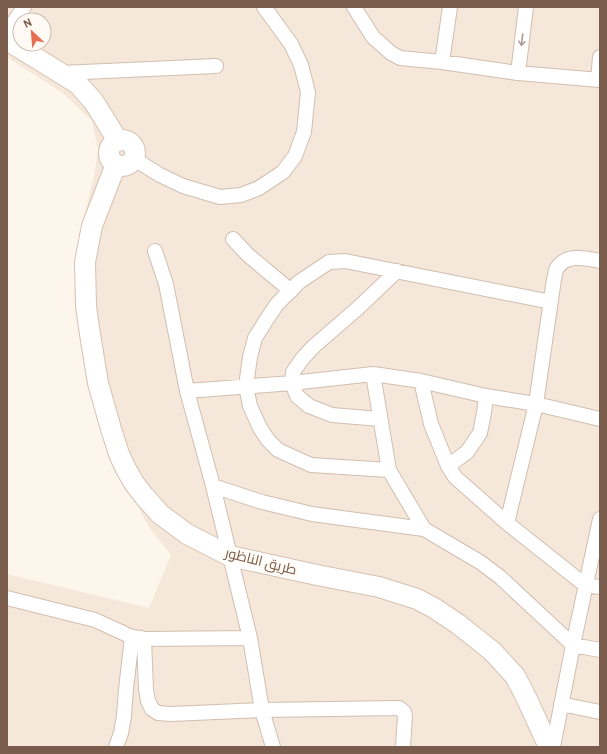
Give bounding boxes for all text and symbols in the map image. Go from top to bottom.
north arrow [12,12,52,52]
text: N [21,16,35,32]
one-way arrow [518,33,526,46]
street label: طريق الناظور [222,545,298,580]

